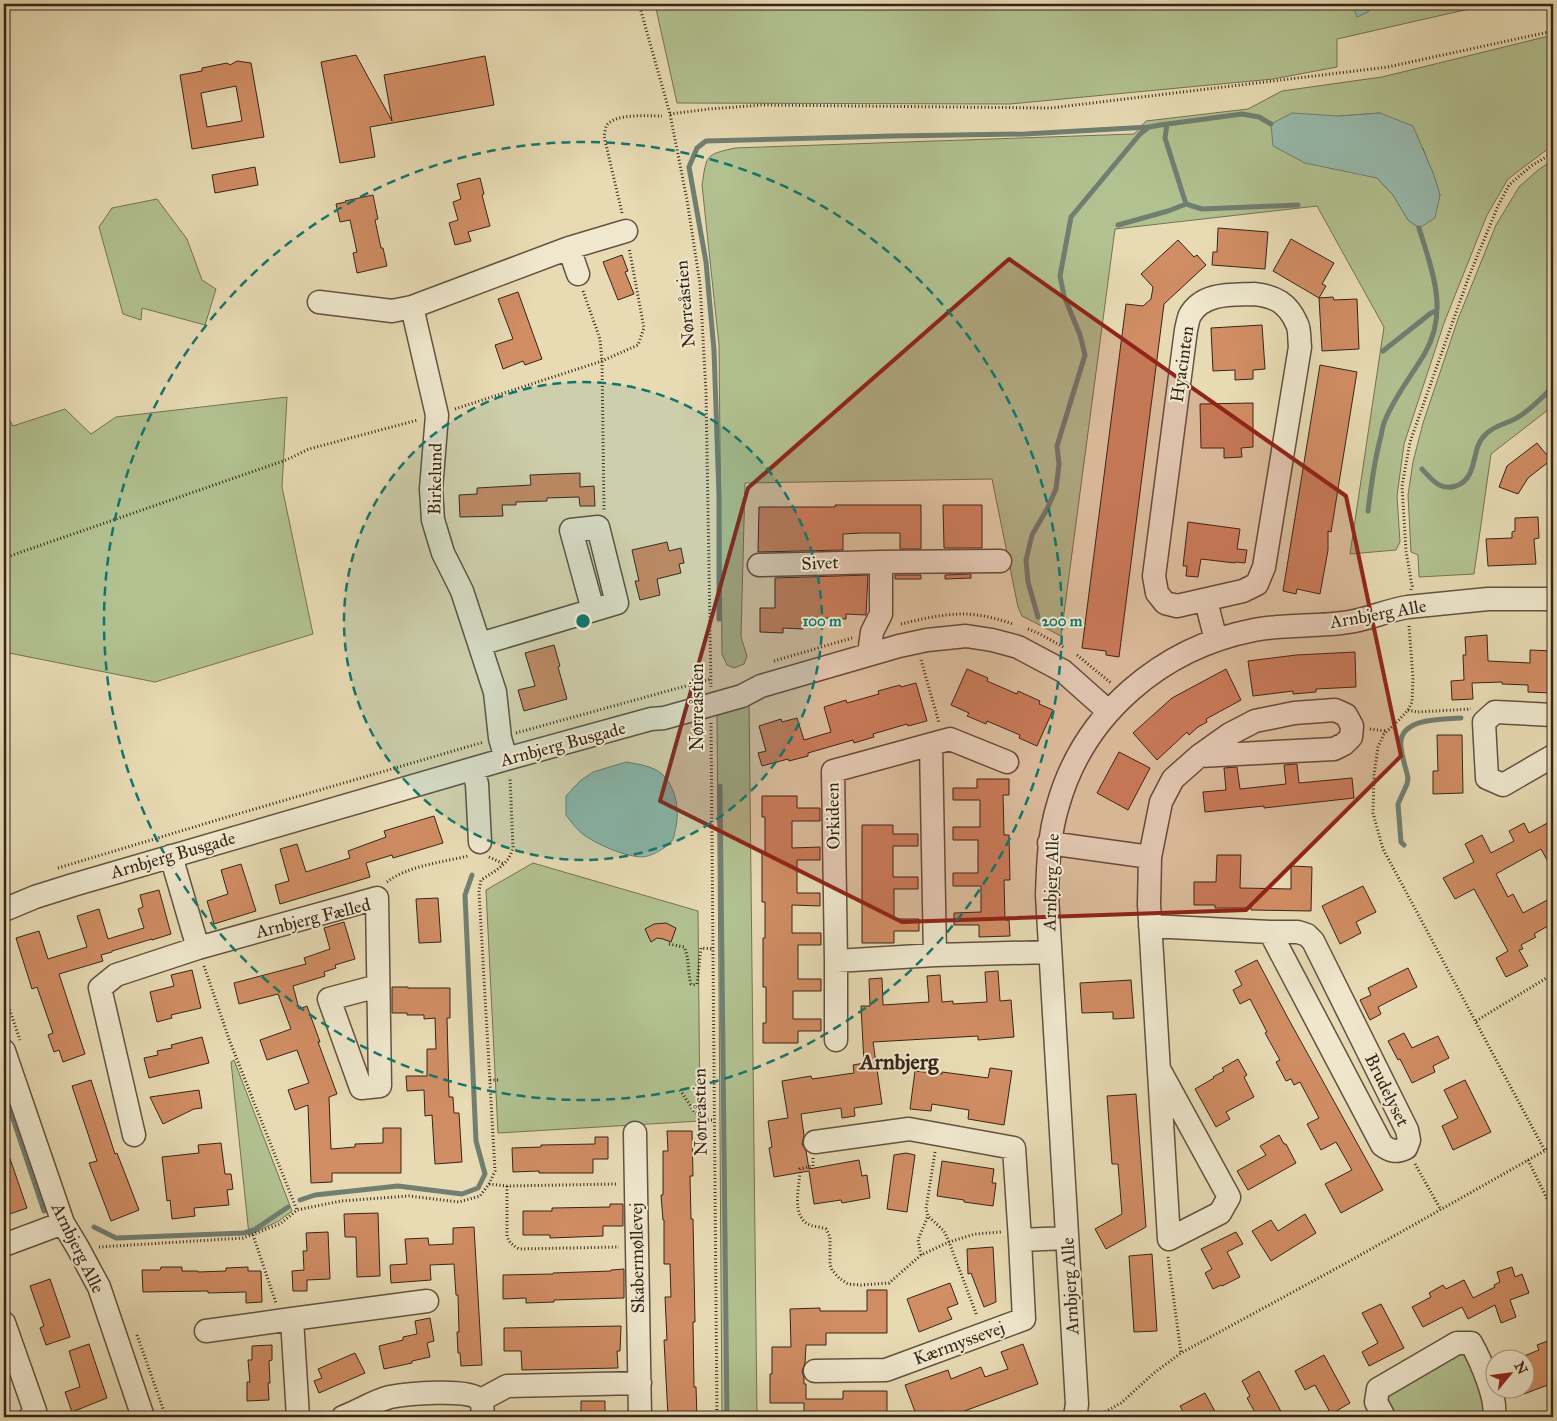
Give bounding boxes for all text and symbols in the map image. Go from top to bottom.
street label: Nørreåstien [670,259,700,349]
street label: Hyacinten [1166,324,1198,404]
street label: Birkelund [423,443,447,515]
street label: Sivet [801,551,840,575]
street label: Arnbjerg Alle [1327,595,1428,634]
centre of rings [574,612,592,630]
text: 100 m [802,612,842,630]
text: 200 m [1042,612,1083,630]
street label: Nørreåstien [686,663,708,751]
street label: Arnbjerg Busgade [497,717,628,773]
street label: Orkideen [821,782,845,850]
street label: Arnbjerg Busgade [107,827,238,885]
street label: Arnbjerg Alle [1038,833,1065,932]
street label: Arnbjerg Fælled [252,893,373,944]
district label: Arnbjerg [858,1048,939,1075]
street label: Brudelyset [1360,1050,1414,1131]
street label: Nørreåstien [688,1068,712,1156]
street label: Arnbjerg Alle [45,1198,109,1297]
street label: Skabermøllevej [625,1202,649,1314]
street label: Arnbjerg Alle [1056,1237,1085,1336]
street label: Kærmyssevej [910,1316,1008,1370]
north arrow [1484,1348,1534,1398]
text: N [1511,1359,1531,1377]

